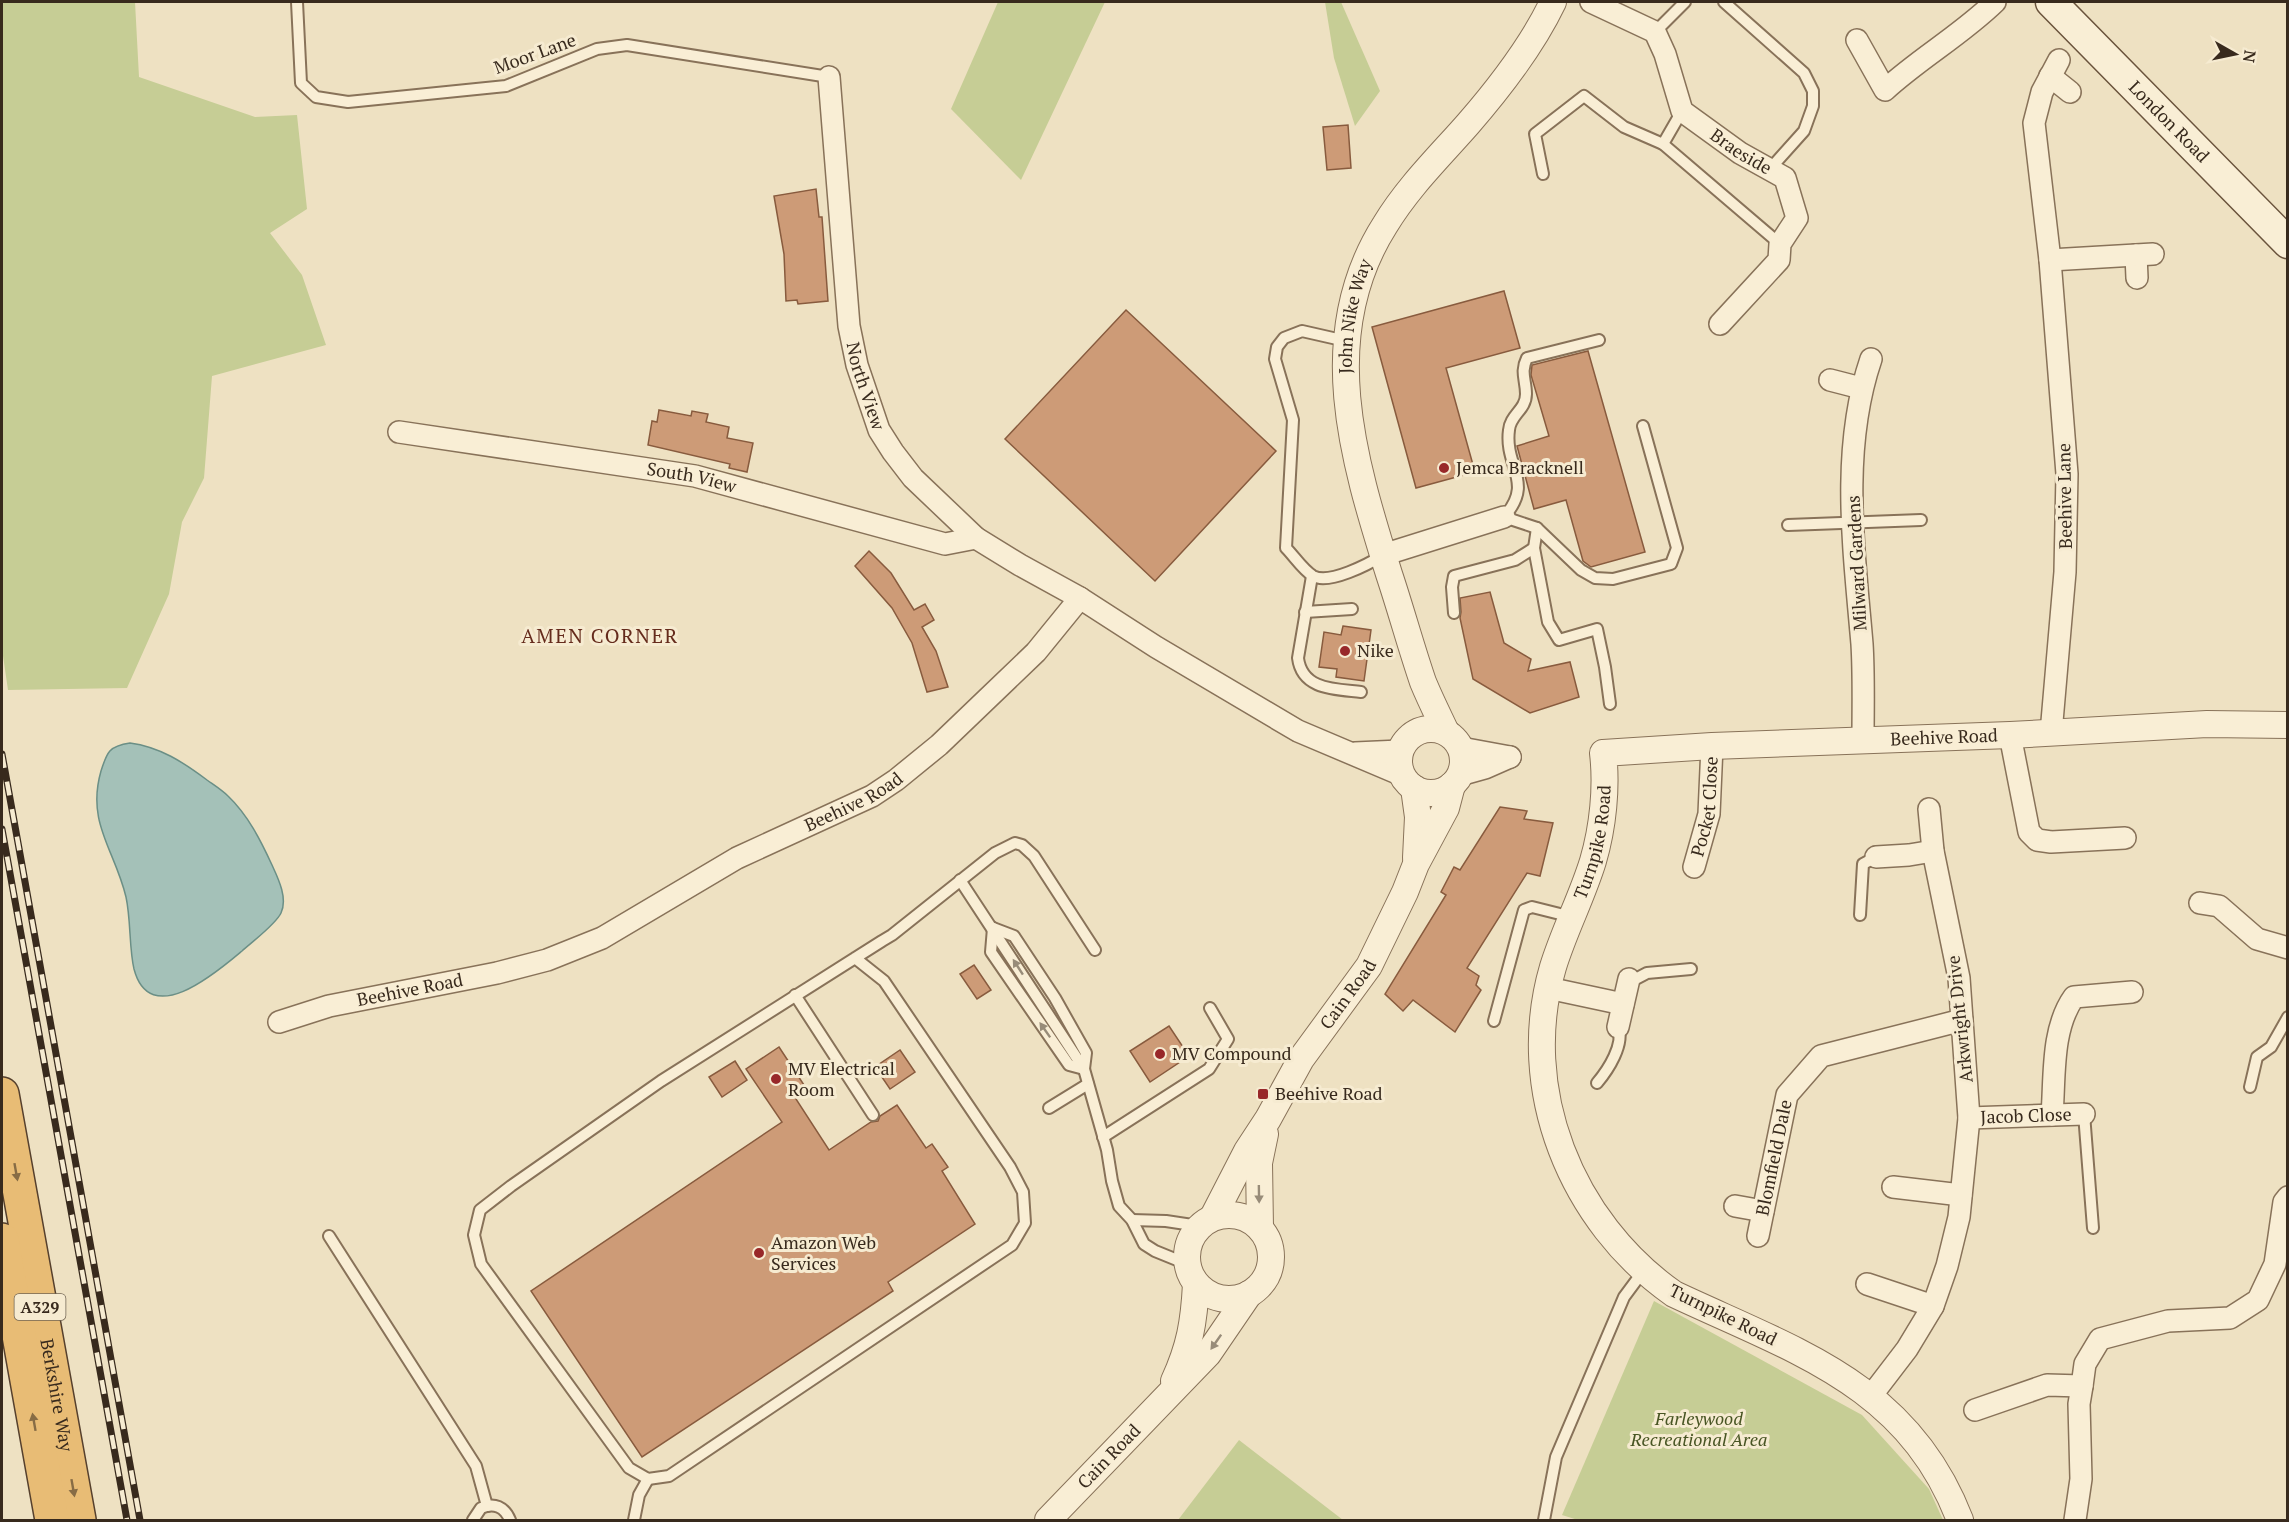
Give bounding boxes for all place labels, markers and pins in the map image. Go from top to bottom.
place label: Jemca Bracknell [1456,455,1584,479]
marker: Jemca Bracknell [1437,461,1451,475]
place label: Nike [1357,638,1394,662]
marker: Nike [1338,644,1352,658]
place label: MV Compound [1172,1041,1292,1065]
marker: MV Compound [1153,1047,1167,1061]
place label: MV Electrical Room [788,1056,895,1101]
marker: MV Electrical Room [769,1072,783,1086]
place label: Beehive Road [1275,1081,1383,1105]
marker: Beehive Road [1256,1087,1270,1101]
place label: Amazon Web Services [771,1230,876,1275]
marker: Amazon Web Services [752,1246,766,1260]

